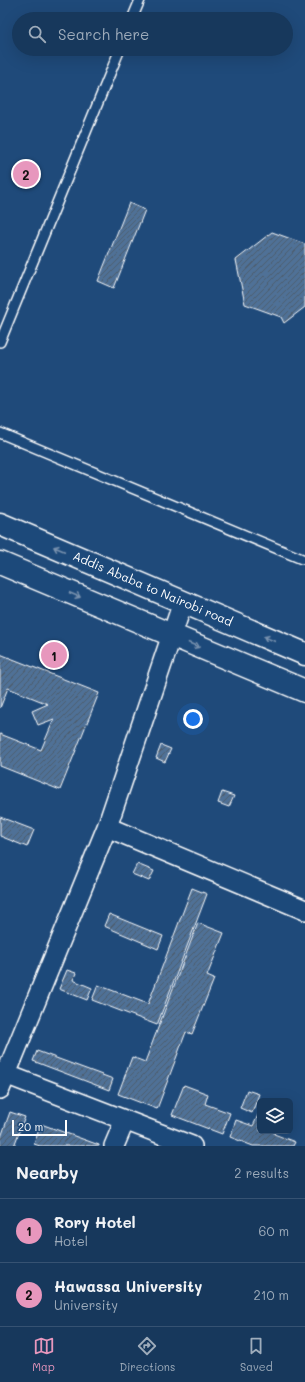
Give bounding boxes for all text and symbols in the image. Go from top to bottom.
search box [12,12,293,56]
icon: search [26,23,48,45]
text: Search here [58,24,149,44]
pin: 2 [13,159,39,189]
one-way arrow [54,545,66,552]
street label: Addis Ababa to Nairobi road [71,547,236,629]
one-way arrow [68,591,80,599]
one-way arrow [264,634,276,642]
pin: 1 [41,640,67,670]
one-way arrow [188,642,200,650]
your location [183,709,203,729]
map controls [257,1098,293,1134]
button: layers [257,1098,293,1134]
scale bar [12,1118,67,1137]
text: 20 m [18,1119,43,1134]
text: Nearby [16,1161,78,1183]
text: 2 results [234,1164,289,1181]
text: Rory Hotel [54,1212,136,1232]
text: 1 [26,1222,32,1239]
text: 60 m [259,1222,289,1239]
text: Hotel [54,1232,88,1249]
text: Hawassa University [54,1276,202,1296]
text: 2 [25,1286,33,1303]
text: 210 m [253,1286,289,1303]
text: University [54,1296,118,1313]
tab: Map [32,1335,55,1374]
tab: Directions [119,1335,175,1374]
tab: Saved [240,1335,273,1374]

